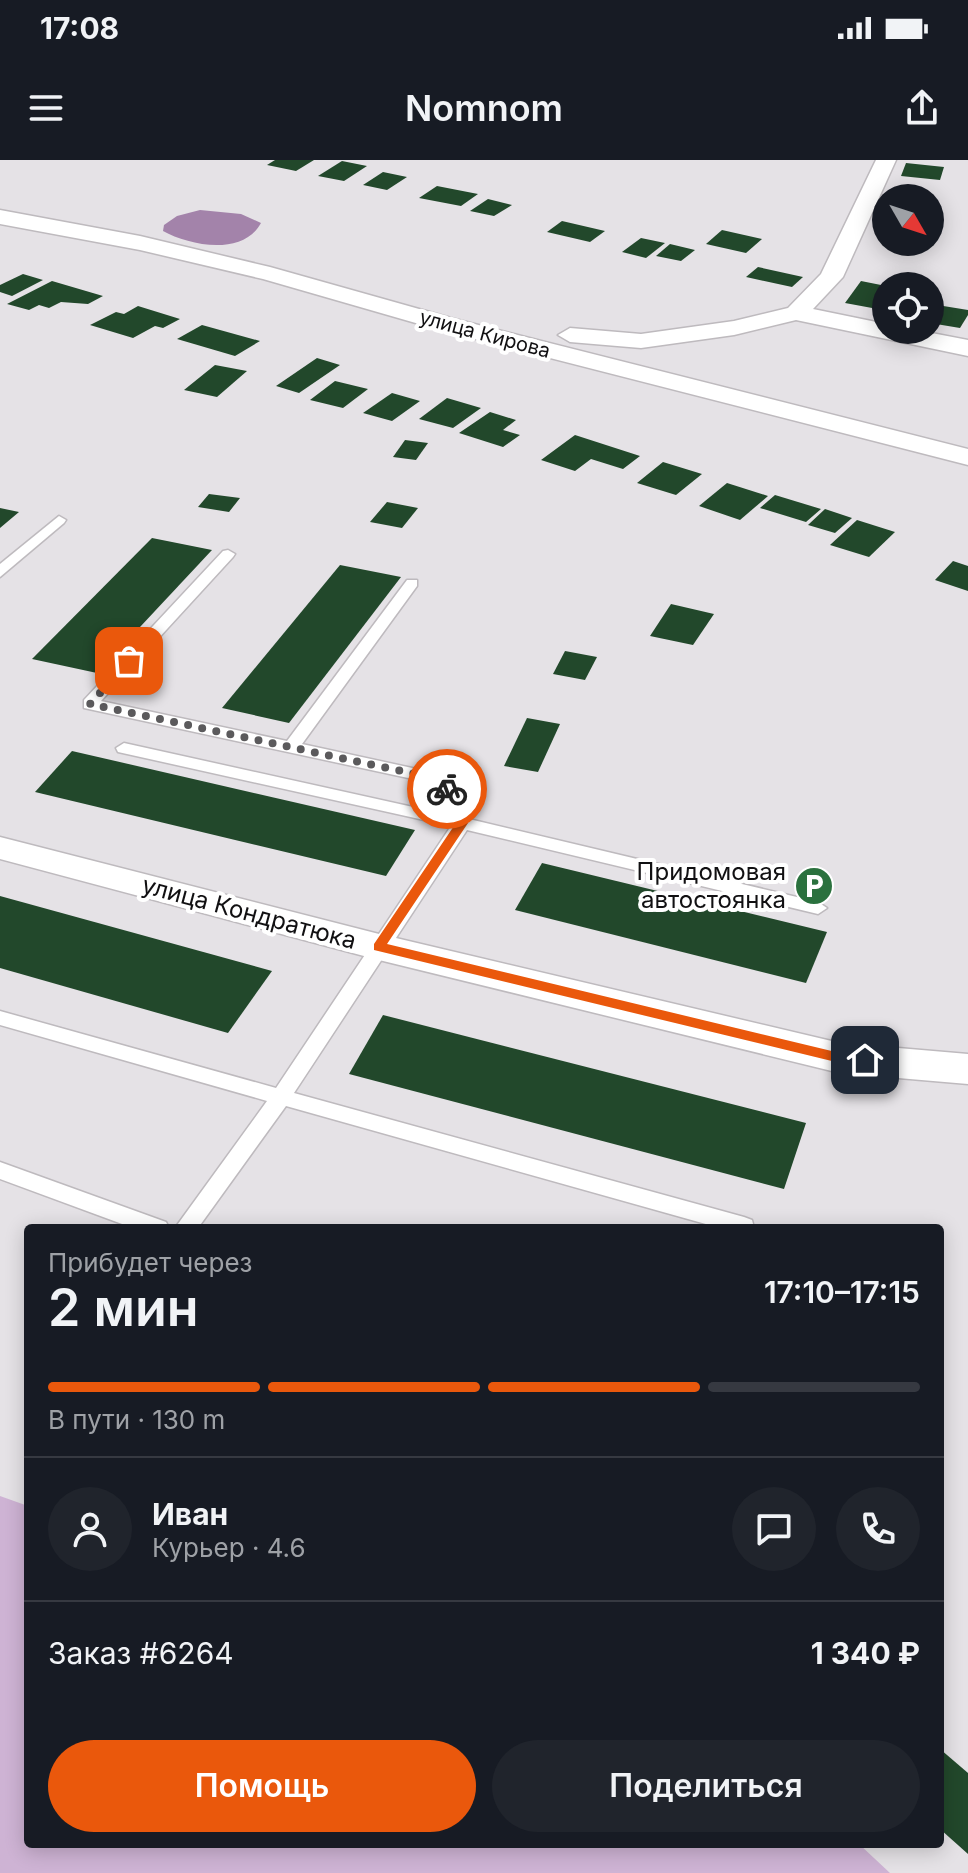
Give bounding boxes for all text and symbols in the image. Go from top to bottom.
text: 17:08 [40,10,119,46]
icon: menu [24,86,68,130]
text: Nomnom [405,86,563,130]
icon: share [900,86,944,130]
north arrow [872,184,944,256]
map controls [872,184,944,344]
button: locate [872,272,944,344]
street label: улица Кирова [417,305,553,363]
pin [95,627,163,695]
icon: bag [107,639,151,683]
courier [407,749,487,829]
icon: bike [425,767,469,811]
place label: Придомовая автостоянка [637,857,786,914]
parking icon: Придомовая автостоянка [793,865,835,907]
street label: улица Кондратюка [139,870,359,955]
pin [831,1026,899,1094]
icon: home [843,1038,887,1082]
text: Прибудет через [48,1247,252,1278]
text: 17:10–17:15 [764,1274,920,1310]
text: 2 мин [48,1276,199,1339]
text: В пути · 130 m [48,1404,225,1435]
button: person [48,1487,132,1571]
button: chat [732,1487,816,1571]
button: phone [836,1487,920,1571]
text: Иван [152,1496,228,1532]
text: Курьер · 4.6 [152,1532,306,1563]
text: Заказ #6264 [48,1635,234,1671]
text: 1 340 ₽ [811,1635,920,1671]
button: Помощь [48,1740,476,1832]
button: Поделиться [492,1740,920,1832]

